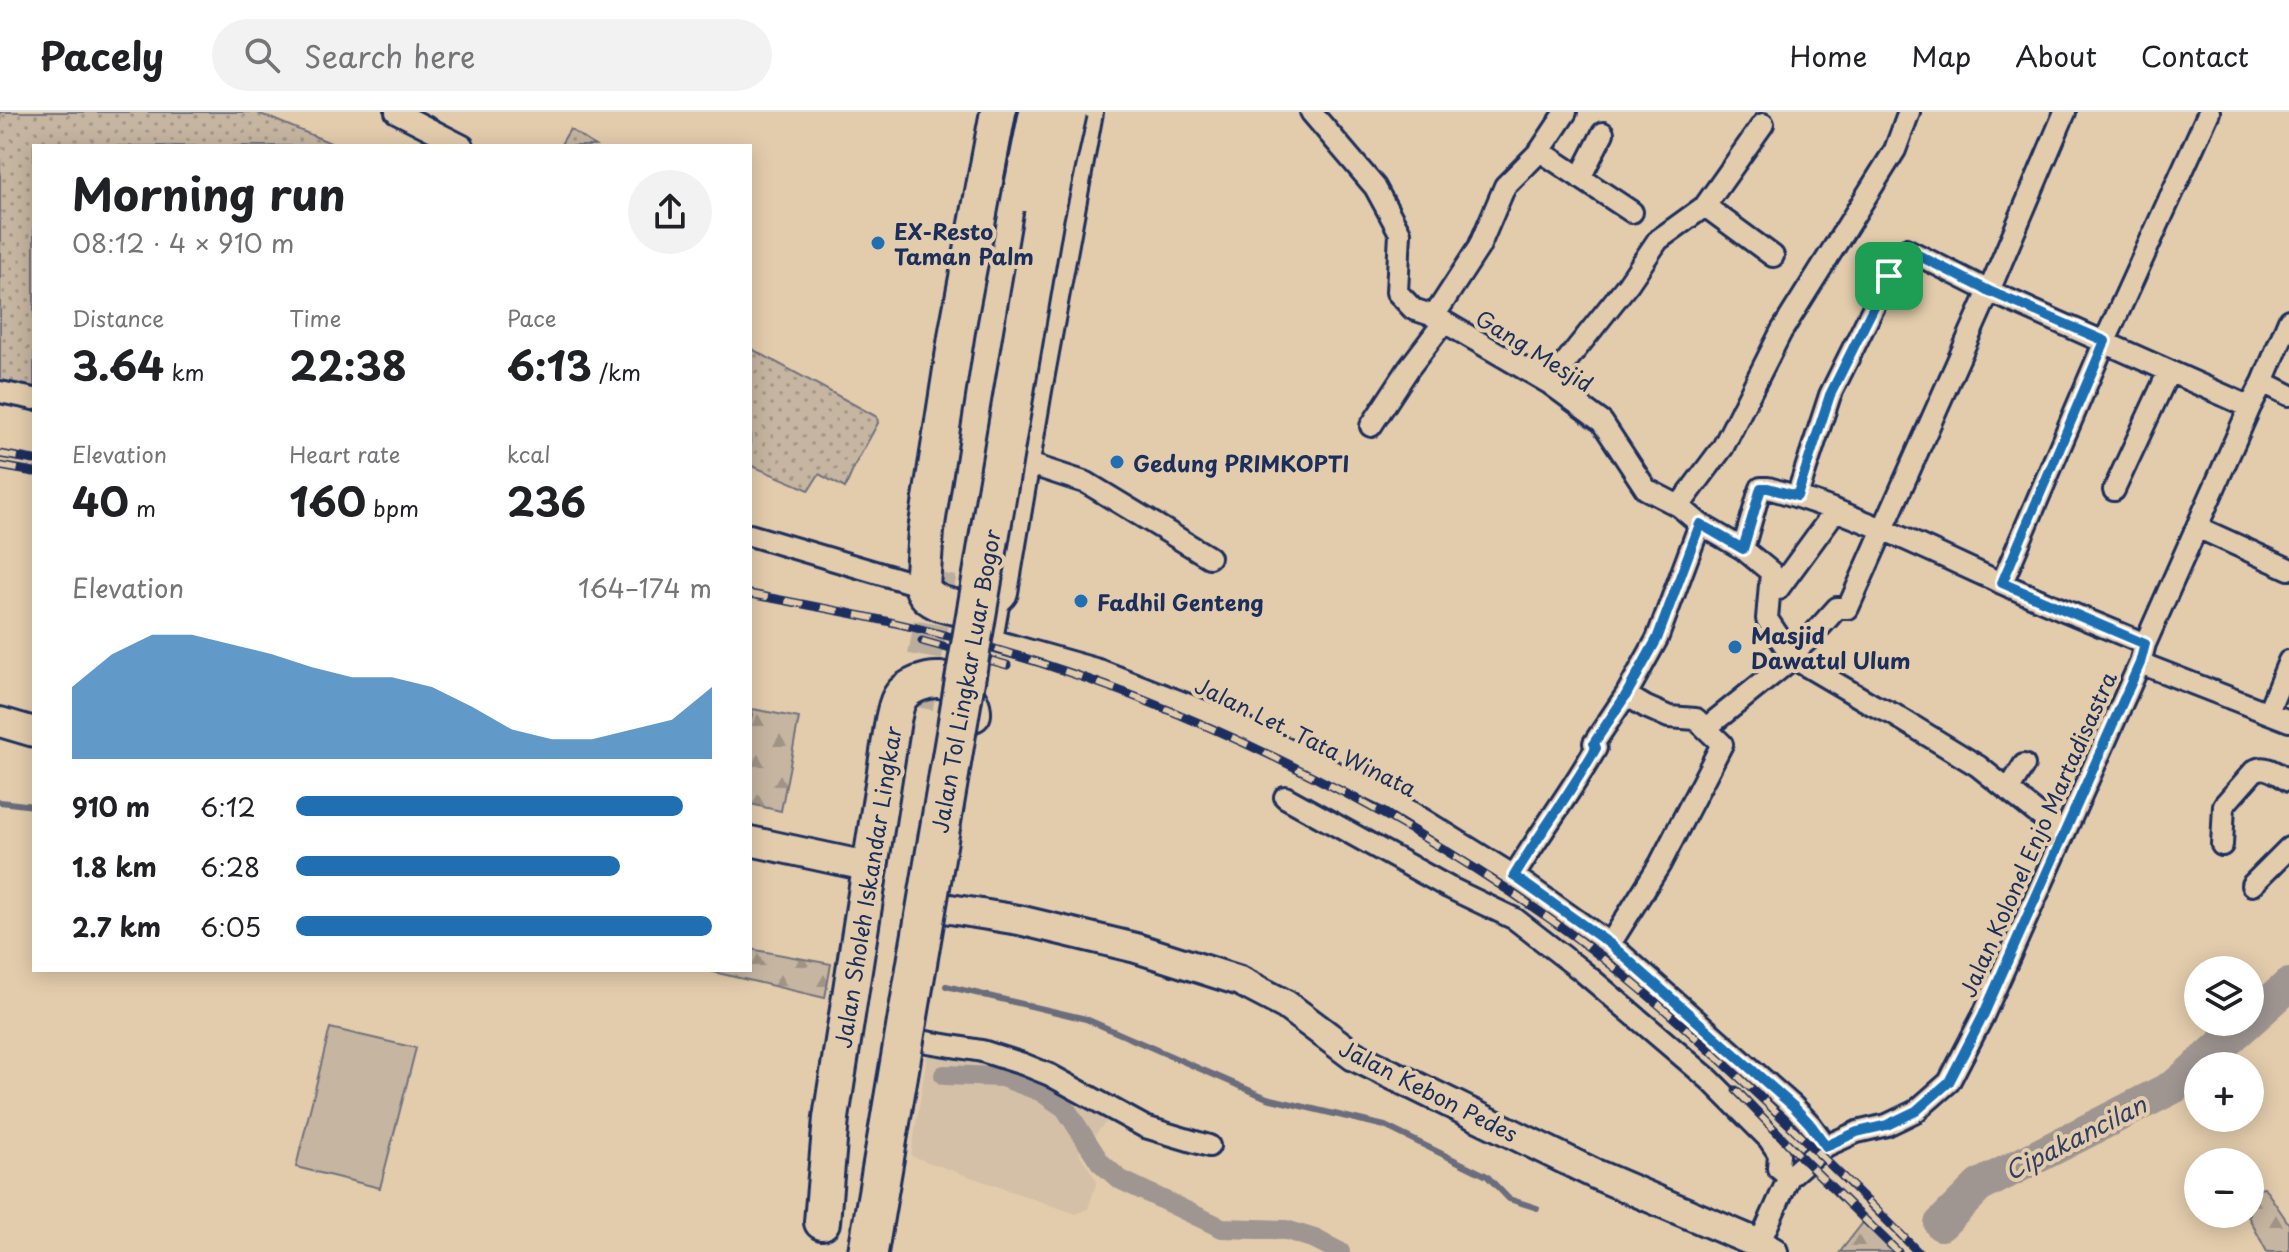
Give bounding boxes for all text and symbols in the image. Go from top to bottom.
search box [212,19,772,91]
text: Pacely [40,27,164,84]
icon: search [240,33,284,77]
text: Search here [304,33,476,78]
text: Home [1789,34,1867,77]
text: Map [1911,34,1971,77]
text: About [2015,34,2097,77]
text: Contact [2141,34,2249,77]
text: Morning run [72,160,346,226]
button: share [628,170,712,254]
place label: EX-Resto Taman Palm [894,214,1034,272]
text: 08:12 · 4 × 910 m [72,223,294,262]
marker: EX-Resto Taman Palm [869,234,887,252]
pin [1855,242,1923,310]
icon: arrive [1867,254,1911,298]
text: Distance [72,301,164,334]
text: Time [289,301,341,334]
text: Pace [507,301,556,334]
street label: Gang Mesjid [1470,301,1600,399]
text: 3.64 [72,334,164,395]
text: 22:38 [289,334,407,395]
text: 6:13 [507,334,592,395]
text: km [164,355,205,388]
text: /km [592,355,641,388]
text: Elevation [72,437,167,470]
text: Heart rate [289,437,400,470]
text: kcal [507,437,551,470]
place label: Gedung PRIMKOPTI [1133,446,1349,479]
marker: Gedung PRIMKOPTI [1108,453,1126,471]
text: 40 [72,470,129,531]
text: 160 [289,470,366,531]
text: 236 [507,470,586,531]
text: m [129,491,156,524]
text: bpm [366,491,419,524]
street label: Jalan Tol Lingkar Luar Bogor [922,526,1008,835]
text: Elevation [72,568,184,607]
text: 164–174 m [578,568,712,607]
place label: Fadhil Genteng [1097,585,1264,618]
marker: Fadhil Genteng [1072,592,1090,610]
place label: Masjid Dawatul Ulum [1751,618,1910,676]
marker: Masjid Dawatul Ulum [1726,638,1744,656]
street label: Jalan Kolonel Enjo Martadisastra [1950,666,2124,1002]
street label: Jalan Let. Tata Winata [1190,668,1422,804]
street label: Jalan Sholeh Iskandar Lingkar [825,724,909,1050]
text: 910 m [72,787,150,826]
text: 6:12 [200,787,256,826]
text: 1.8 km [72,847,157,886]
text: 6:28 [200,847,260,886]
text: 2.7 km [72,907,161,946]
text: 6:05 [200,907,261,946]
map controls [2184,956,2264,1228]
button: layers [2184,956,2264,1036]
street label: Jalan Kebon Pedes [1334,1031,1524,1149]
button: + [2184,1052,2264,1132]
water label: Cipakancilan [1998,1085,2153,1188]
button: − [2184,1148,2264,1228]

